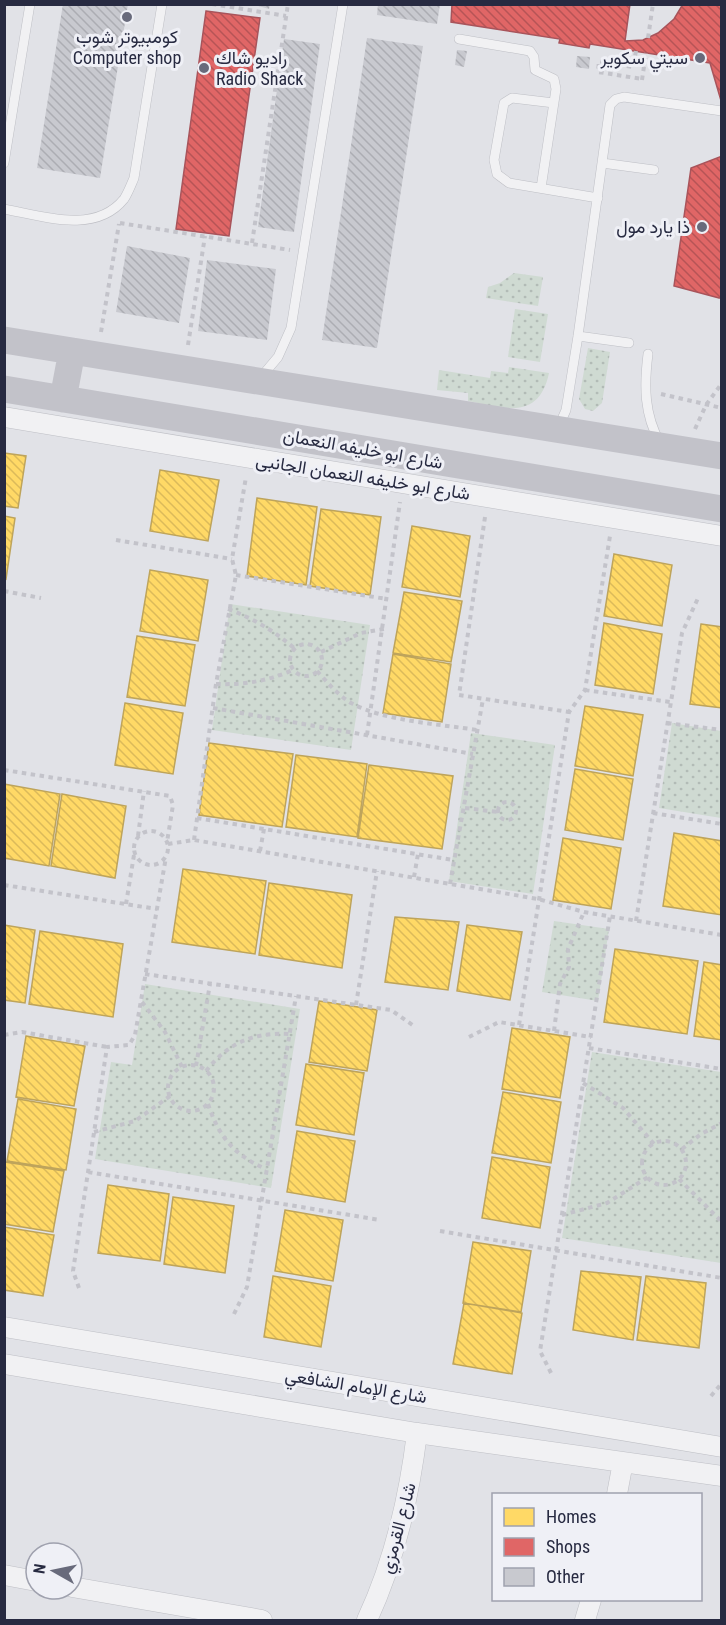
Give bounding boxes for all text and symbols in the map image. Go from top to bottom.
marker: كومبيوتر شوب Computer shop [120,10,134,24]
place label: كومبيوتر شوب Computer shop [73,26,181,68]
place label: راديو شاك Radio Shack [216,47,303,89]
place label: سيتي سكوير [599,47,688,73]
marker: سيتي سكوير [693,51,707,65]
marker: راديو شاك Radio Shack [197,61,211,75]
place label: ذا يارد مول [616,216,690,238]
marker: ذا يارد مول [695,220,709,234]
street label: شارع ابو خليفه النعمان [281,424,444,475]
street label: شارع ابو خليفه النعمان الجانبى [254,449,472,506]
street label: شارع الإمام الشافعي [283,1364,429,1412]
street label: شارع القرمزي [375,1480,425,1577]
legend [492,1493,702,1601]
text: Homes [546,1506,596,1527]
text: Shops [546,1536,590,1557]
north arrow [24,1541,84,1601]
text: N [30,1562,50,1575]
text: Other [546,1566,585,1587]

